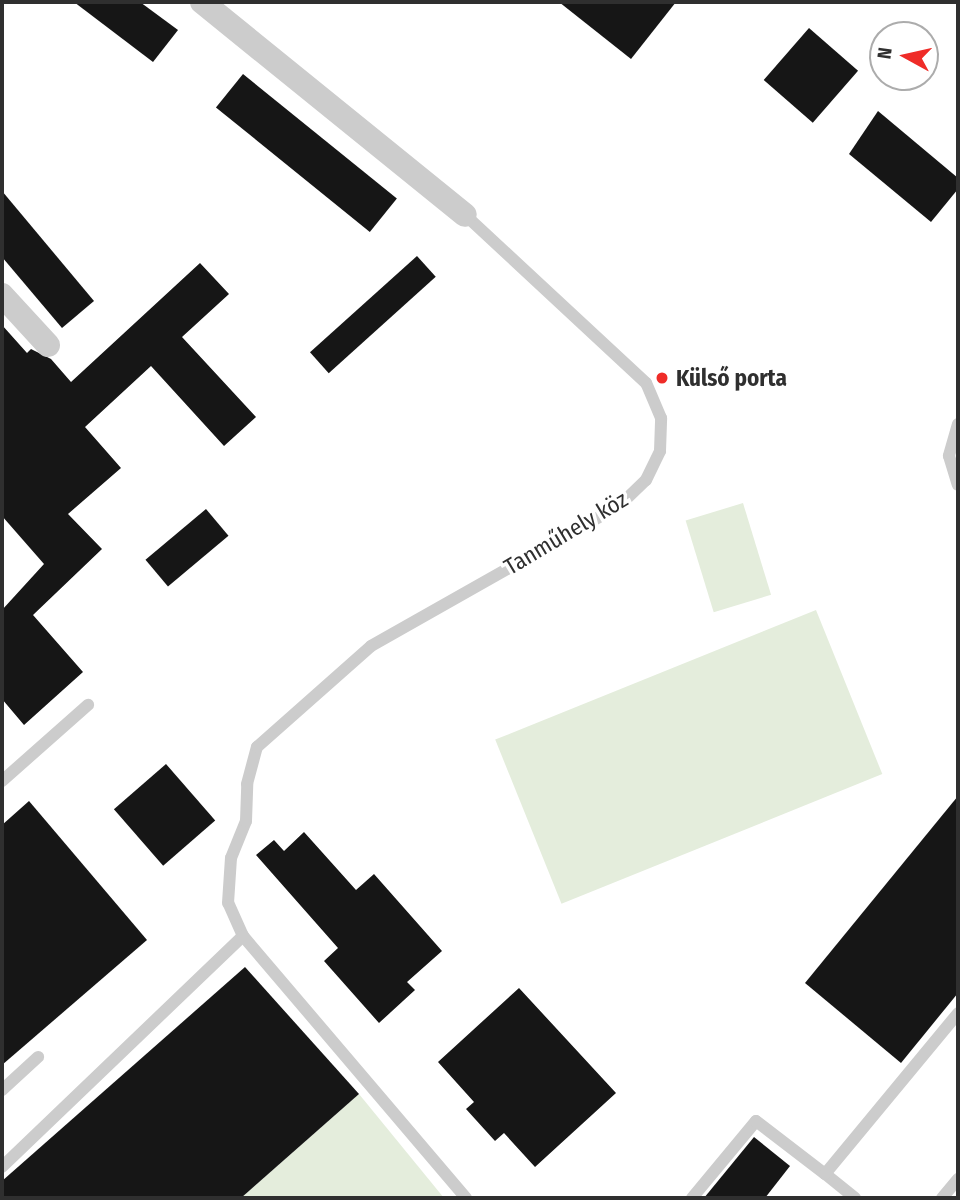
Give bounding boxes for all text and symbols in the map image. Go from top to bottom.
north arrow [869,21,939,91]
text: N [873,46,897,61]
place label: Külső porta [676,364,787,392]
marker: Külső porta [654,370,670,386]
street label: Tanműhely köz [499,485,633,581]

